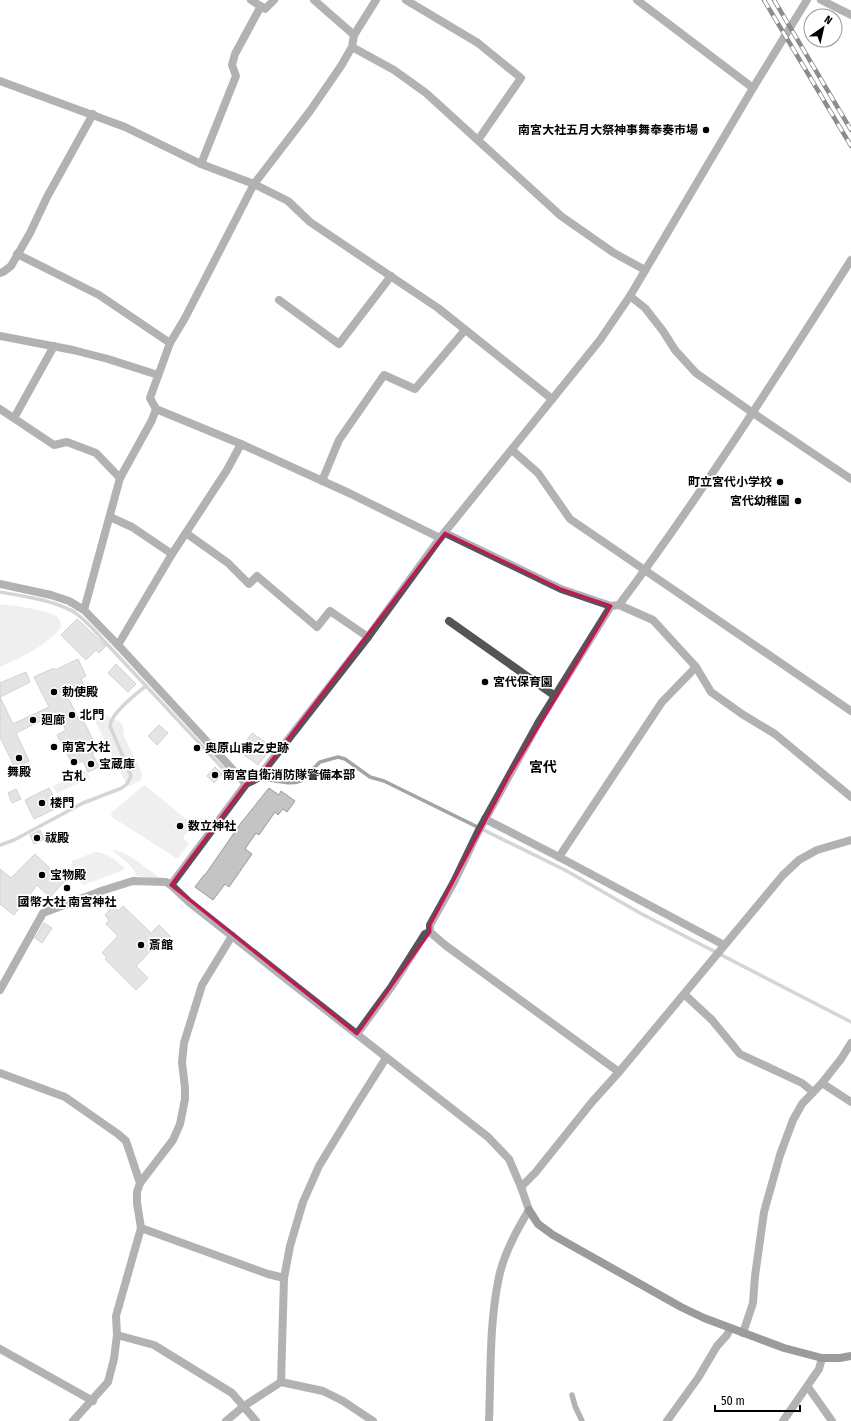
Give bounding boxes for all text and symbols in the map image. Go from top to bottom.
north arrow [803,8,843,48]
text: N [822,13,835,27]
place label: 南宮大社五月大祭神事舞奉奏市場 [518,123,698,137]
marker: 南宮大社五月大祭神事舞奉奏市場 [701,125,711,135]
place label: 町立宮代小学校 [688,475,772,489]
marker: 町立宮代小学校 [775,477,785,487]
place label: 宮代幼稚園 [730,494,790,508]
marker: 宮代幼稚園 [793,496,803,506]
place label: 宮代保育園 [493,675,553,689]
marker: 宮代保育園 [480,677,490,687]
place label: 勅使殿 [62,685,98,699]
marker: 勅使殿 [49,687,59,697]
place label: 北門 [80,708,104,722]
marker: 北門 [67,710,77,720]
place label: 廻廊 [41,713,65,727]
marker: 廻廊 [28,715,38,725]
place label: 南宮大社 [62,740,110,754]
place label: 奥原山甫之史跡 [205,741,289,755]
marker: 南宮大社 [49,742,59,752]
marker: 奥原山甫之史跡 [192,743,202,753]
marker: 舞殿 [14,753,24,763]
marker: 古札 [69,757,79,767]
place label: 宝蔵庫 [99,757,135,771]
marker: 宝蔵庫 [86,759,96,769]
district label: 宮代 [529,759,557,776]
place label: 舞殿 [7,765,31,779]
place label: 南宮自衛消防隊警備本部 [223,768,355,782]
place label: 古札 [62,769,86,783]
marker: 南宮自衛消防隊警備本部 [210,770,220,780]
place label: 楼門 [50,796,74,810]
marker: 楼門 [37,798,47,808]
place label: 数立神社 [188,819,236,833]
marker: 数立神社 [175,821,185,831]
place label: 祓殿 [45,831,69,845]
marker: 祓殿 [32,833,42,843]
place label: 宝物殿 [50,868,86,882]
marker: 宝物殿 [37,870,47,880]
marker: 國幣大社 南宮神社 [62,883,72,893]
place label: 國幣大社 南宮神社 [18,895,116,909]
place label: 斎館 [149,938,173,952]
marker: 斎館 [136,940,146,950]
scale bar [715,1387,800,1413]
text: 50 m [721,1394,745,1408]

